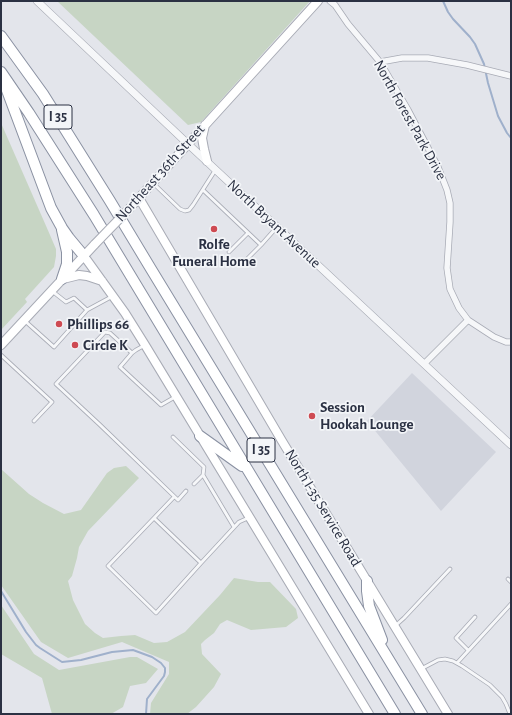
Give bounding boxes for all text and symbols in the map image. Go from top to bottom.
street label: North Forest Park Drive [370,57,450,183]
road number: I 35 [44,105,72,129]
street label: Northeast 36th Street [112,121,208,225]
street label: North Bryant Avenue [223,176,325,272]
marker: Rolfe Funeral Home [209,224,219,234]
place label: Rolfe Funeral Home [172,235,256,270]
place label: Phillips 66 [67,315,129,333]
marker: Phillips 66 [54,319,64,329]
place label: Circle K [83,336,128,354]
marker: Circle K [70,340,80,350]
place label: Session Hookah Lounge [320,398,414,433]
marker: Session Hookah Lounge [307,411,317,421]
road number: I 35 [247,438,275,462]
street label: North I-35 Service Road [281,446,365,570]

